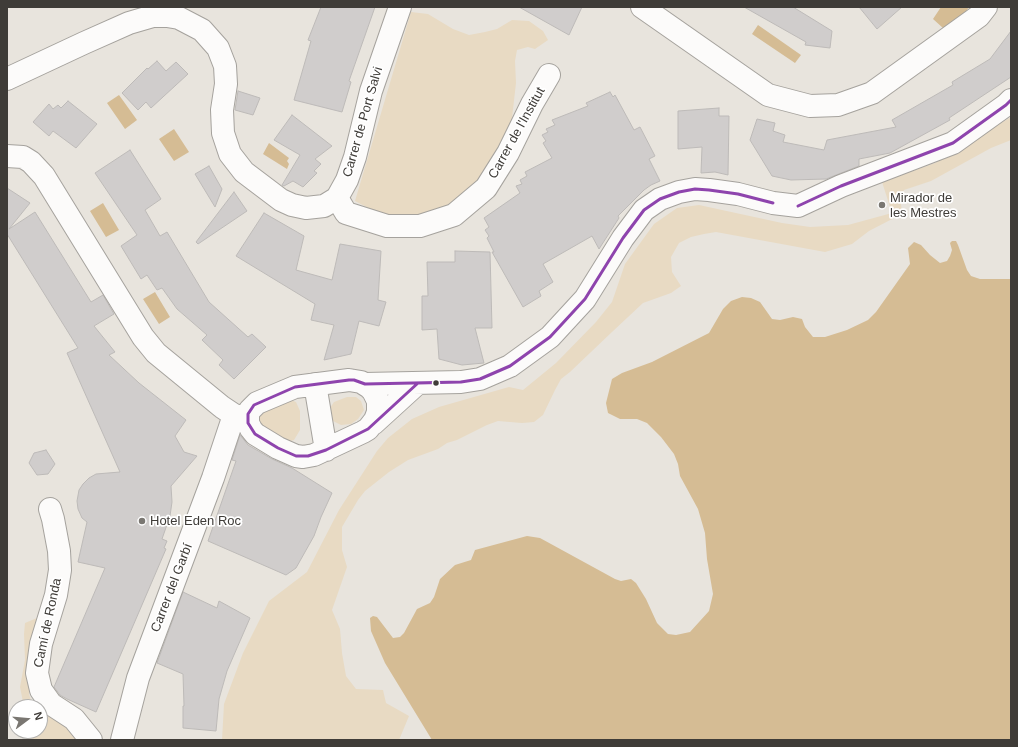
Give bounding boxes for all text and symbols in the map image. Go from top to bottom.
street label: Carrer de Port Salvi [340,65,386,179]
street label: Carrer de l'Institut [485,85,549,181]
place label: Mirador de les Mestres [890,190,956,221]
marker: Mirador de les Mestres [877,200,887,210]
unlabelled marker [431,378,441,388]
place label: Hotel Eden Roc [150,513,241,529]
marker: Hotel Eden Roc [137,516,147,526]
street label: Carrer del Garbí [148,541,196,635]
street label: Camí de Ronda [31,577,65,669]
north arrow [8,699,48,739]
text: N [32,710,45,721]

